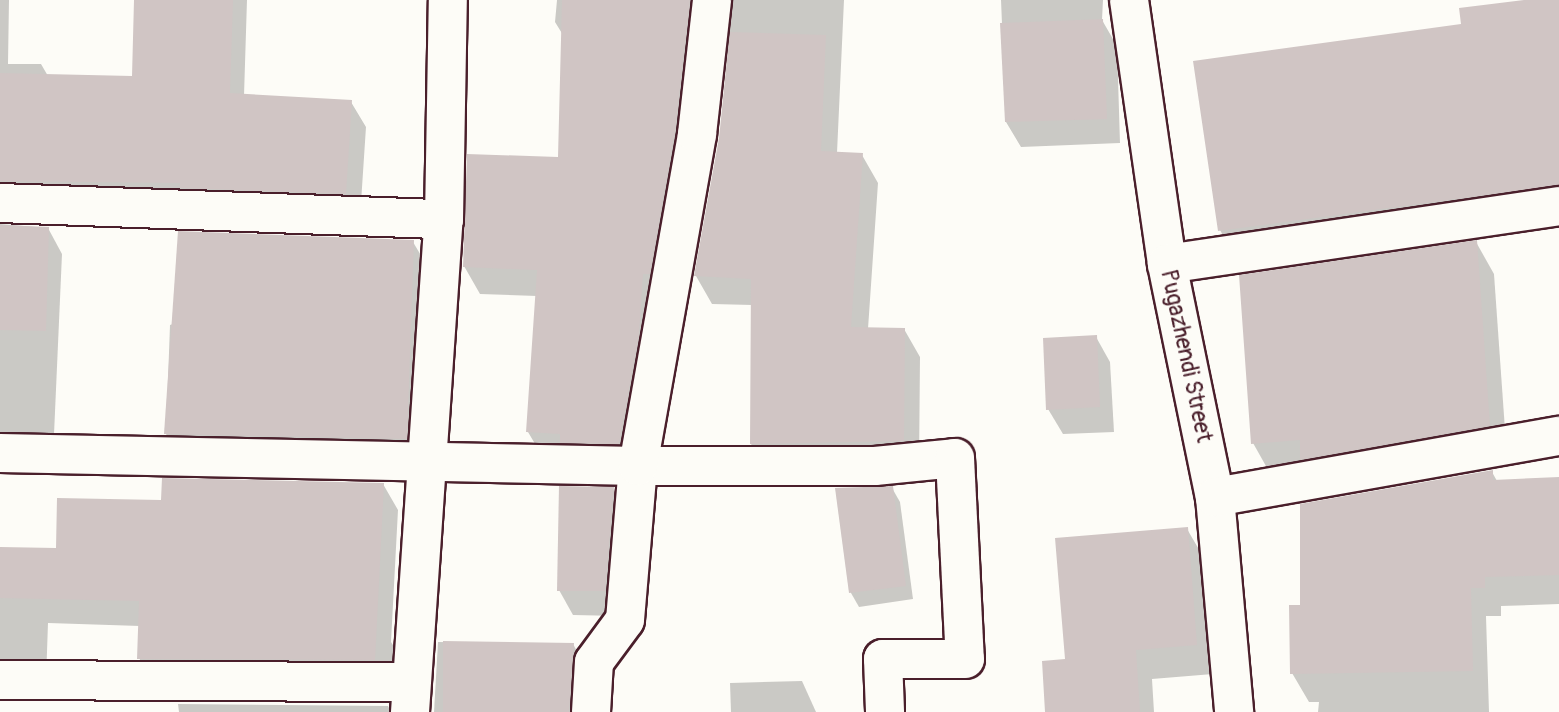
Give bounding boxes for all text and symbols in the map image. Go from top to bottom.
street label: Pugazhendi Street [1154,267,1218,445]

